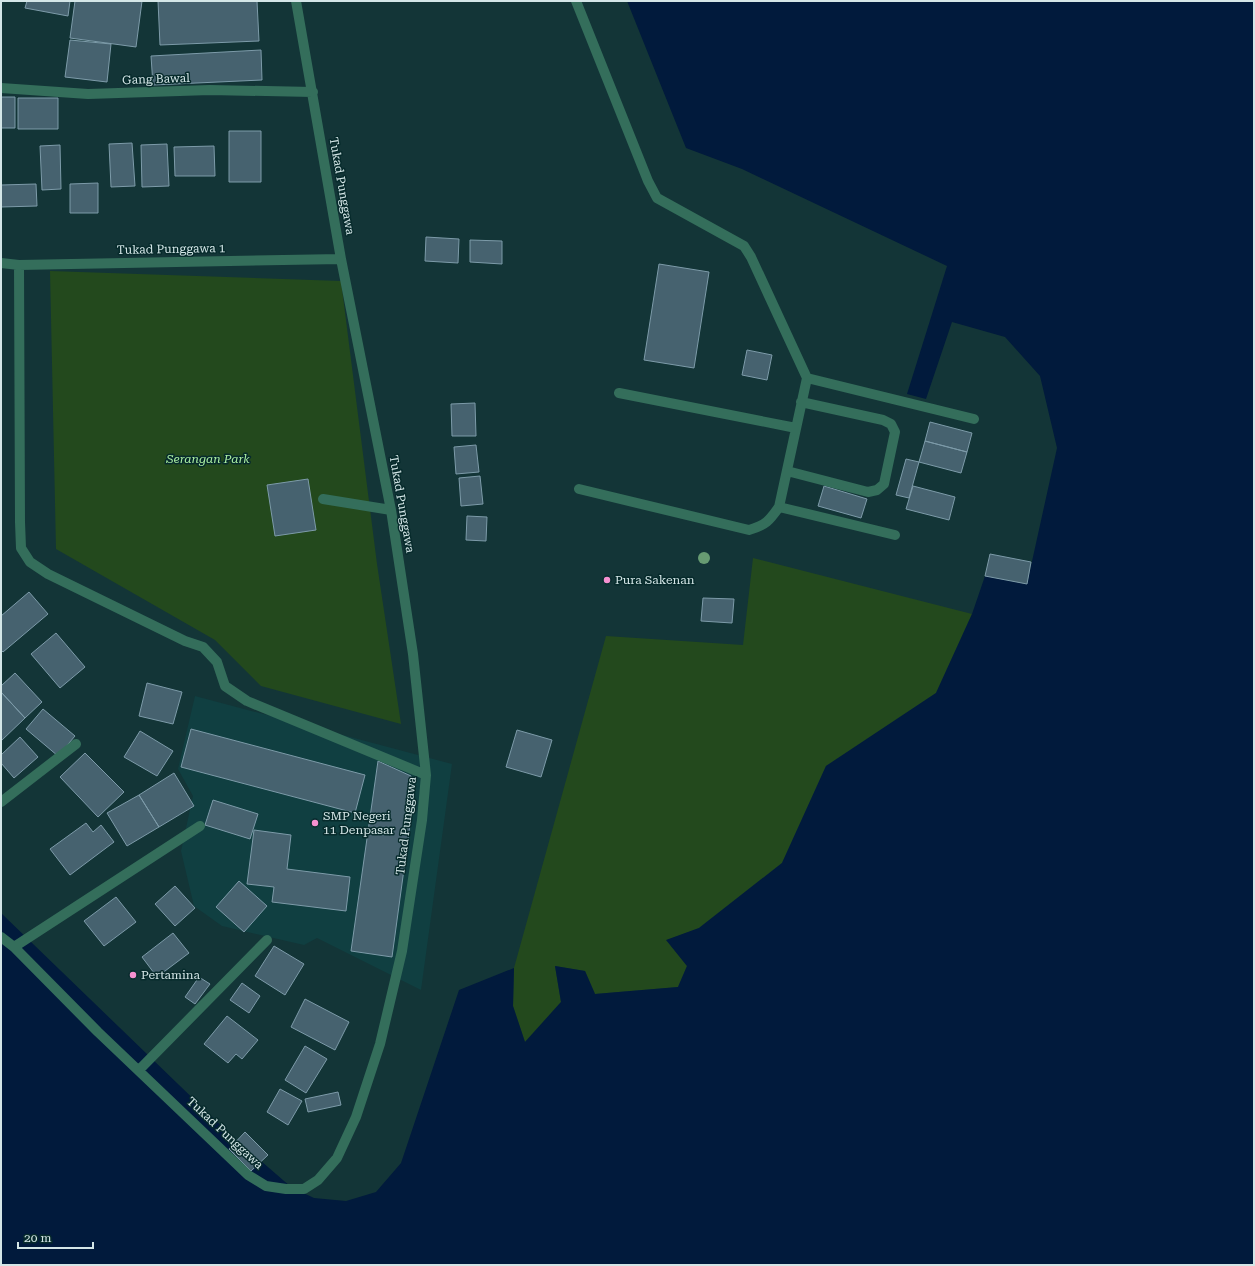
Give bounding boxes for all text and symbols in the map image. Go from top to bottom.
street label: Gang Bawal [122,71,190,87]
street label: Tukad Punggawa [327,136,358,236]
street label: Tukad Punggawa 1 [117,241,226,257]
park label: Serangan Park [165,452,250,466]
street label: Tukad Punggawa [387,454,418,554]
place label: Pura Sakenan [615,573,695,587]
marker: Pura Sakenan [602,575,612,585]
street label: Tukad Punggawa [393,776,419,876]
place label: SMP Negeri 11 Denpasar [323,809,395,837]
marker: SMP Negeri 11 Denpasar [310,818,320,828]
place label: Pertamina [141,968,201,982]
marker: Pertamina [128,970,138,980]
street label: Tukad Punggawa [184,1094,266,1172]
scale bar [18,1224,93,1250]
text: 20 m [24,1231,51,1245]

